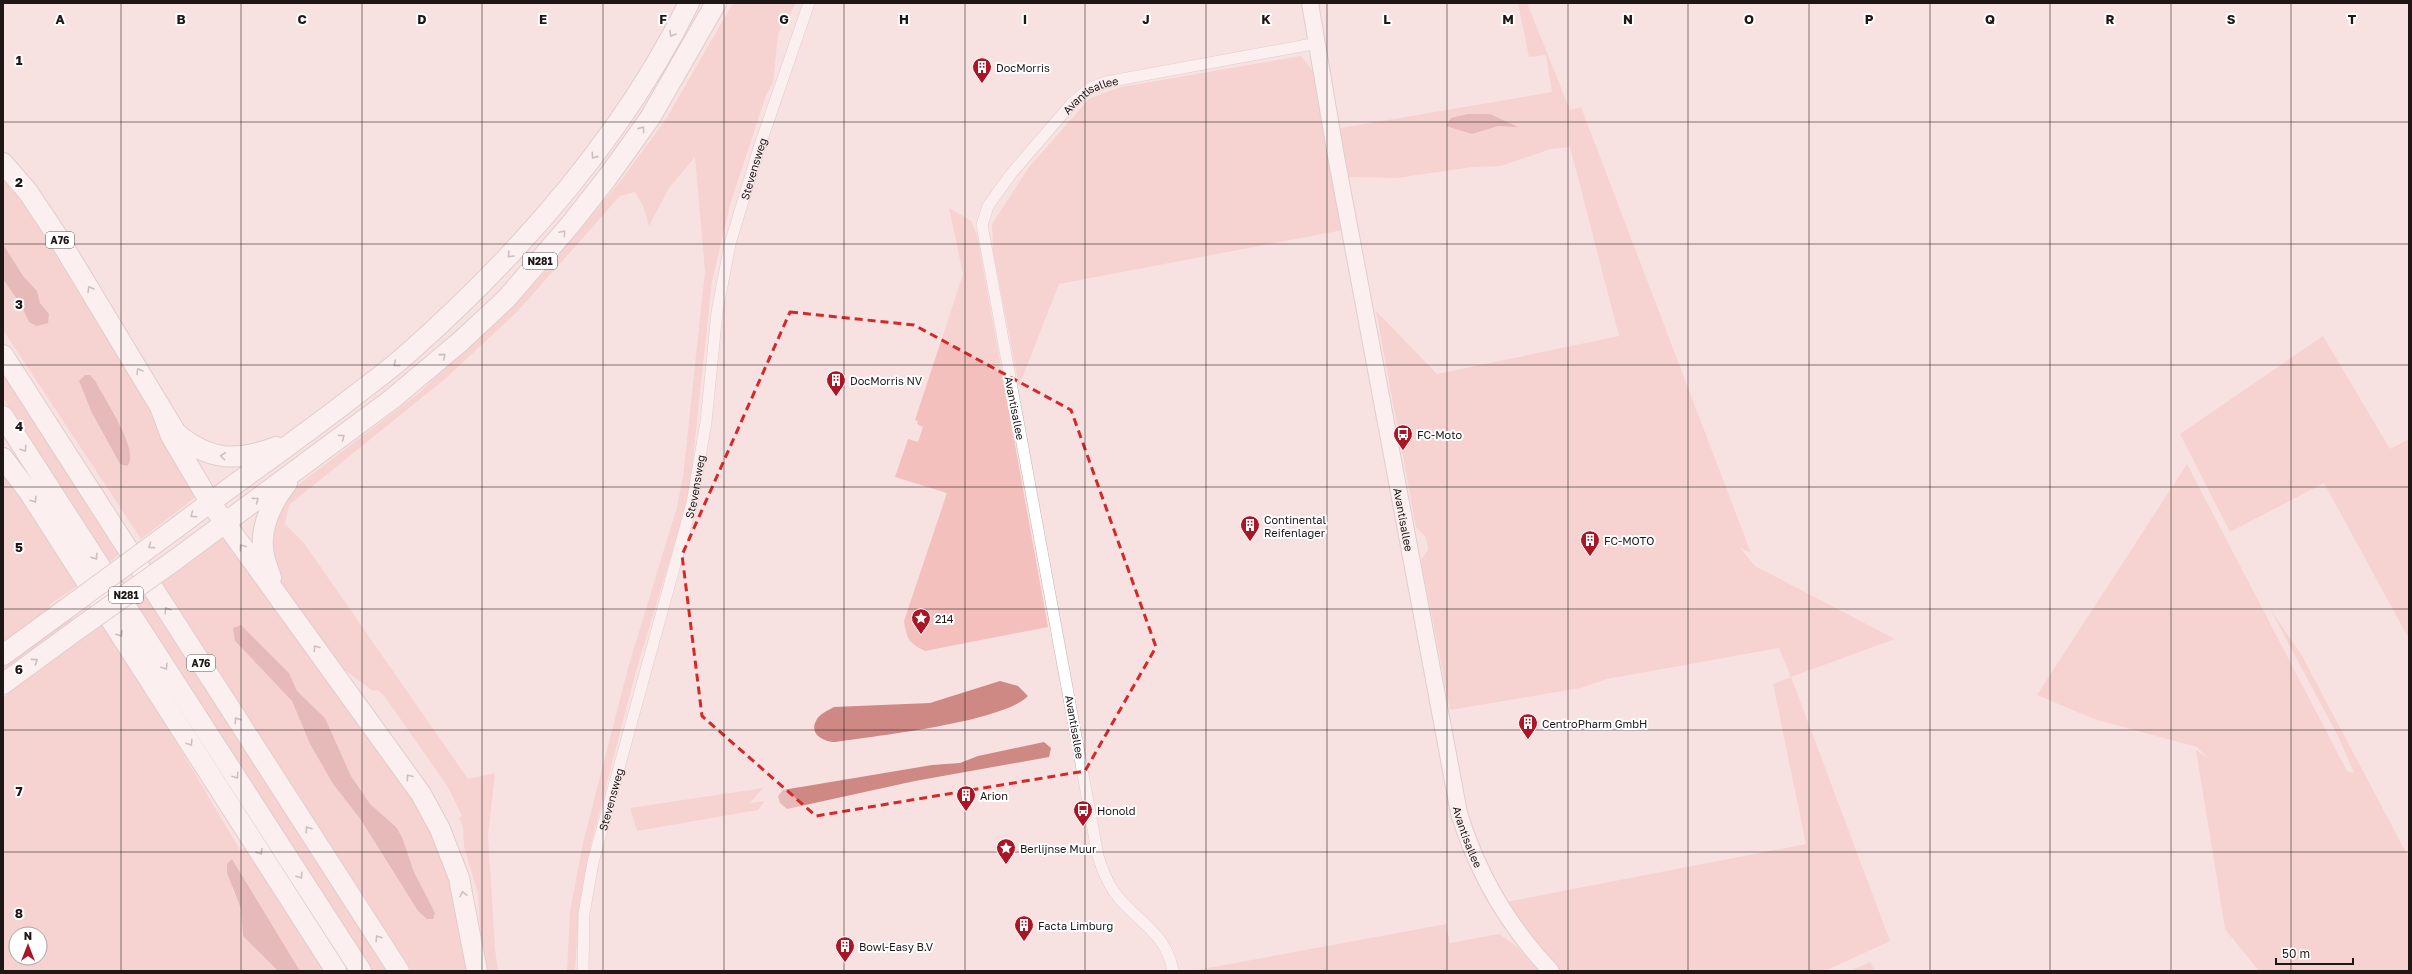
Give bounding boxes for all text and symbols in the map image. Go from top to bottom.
text: A [55,11,65,27]
text: B [176,11,186,27]
text: C [297,11,307,27]
text: D [417,11,427,27]
text: E [539,11,547,27]
text: F [659,11,667,27]
text: G [779,11,789,27]
text: H [899,11,909,27]
text: I [1023,11,1027,27]
text: J [1142,11,1150,27]
text: K [1261,11,1271,27]
text: L [1383,11,1391,27]
text: M [1502,11,1514,27]
text: N [1623,11,1633,27]
text: O [1744,11,1754,27]
text: P [1865,11,1874,27]
text: Q [1985,11,1995,27]
text: R [2105,11,2115,27]
text: S [2227,11,2236,27]
text: T [2348,11,2357,27]
one-way arrow [669,30,676,37]
text: 1 [16,52,23,68]
building icon: DocMorris [971,56,993,84]
place label: DocMorris [996,61,1050,74]
street label: Avantisallee [1059,73,1119,116]
one-way arrow [637,127,644,134]
street label: Stevensweg [737,136,769,201]
one-way arrow [591,152,599,159]
text: 2 [15,174,23,190]
one-way arrow [559,231,566,238]
road number: A76 [46,232,74,248]
one-way arrow [508,250,515,258]
road number: N281 [523,253,557,269]
one-way arrow [87,286,94,293]
text: 3 [15,296,23,312]
one-way arrow [439,353,446,360]
one-way arrow [393,359,400,366]
one-way arrow [136,368,143,375]
building icon: DocMorris NV [825,369,847,397]
place label: DocMorris NV [850,374,923,387]
street label: Avantisallee [1002,375,1028,441]
text: 4 [15,418,23,434]
bus stop icon: FC-Moto [1392,423,1414,451]
place label: FC-Moto [1417,428,1463,441]
one-way arrow [337,435,344,442]
one-way arrow [19,444,26,451]
one-way arrow [220,452,226,461]
street label: Stevensweg [682,454,707,520]
street label: Avantisallee [1392,487,1416,552]
one-way arrow [29,496,37,503]
one-way arrow [252,498,259,505]
one-way arrow [190,510,197,518]
place label: Continental Reifenlager [1264,513,1326,539]
building icon: Continental Reifenlager [1239,514,1261,542]
building icon: FC-MOTO [1579,529,1601,557]
place label: FC-MOTO [1604,534,1654,547]
text: 5 [15,539,23,555]
one-way arrow [149,541,156,548]
one-way arrow [240,544,247,551]
one-way arrow [90,553,97,560]
road number: N281 [109,587,143,603]
one-way arrow [164,607,172,614]
place icon: 214 [910,607,932,635]
place label: 214 [935,612,954,625]
one-way arrow [115,630,122,637]
one-way arrow [314,646,321,653]
road number: A76 [187,655,215,671]
one-way arrow [30,659,37,666]
text: 6 [15,661,23,677]
one-way arrow [161,663,168,670]
street label: Avantisallee [1063,694,1087,760]
building icon: CentroPharm GmbH [1517,712,1539,740]
one-way arrow [235,717,242,724]
place label: CentroPharm GmbH [1542,717,1647,730]
one-way arrow [185,739,193,746]
street label: Stevensweg [596,766,625,832]
one-way arrow [231,772,239,779]
one-way arrow [406,774,414,781]
text: 7 [15,783,23,799]
building icon: Arion [955,784,977,812]
place label: Arion [980,789,1008,802]
bus stop icon: Honold [1072,799,1094,827]
place label: Honold [1097,804,1136,817]
street label: Avantisallee [1451,805,1486,870]
one-way arrow [305,826,312,833]
place icon: Berlijnse Muur [995,837,1017,865]
place label: Berlijnse Muur [1020,842,1097,855]
one-way arrow [255,848,263,855]
one-way arrow [295,872,303,879]
one-way arrow [459,891,467,898]
text: 8 [15,905,23,921]
building icon: Facta Limburg [1013,914,1035,942]
place label: Facta Limburg [1038,919,1113,932]
north arrow [8,926,48,966]
text: N [24,929,32,942]
one-way arrow [375,935,383,942]
building icon: Bowl-Easy B.V [834,935,856,963]
place label: Bowl-Easy B.V [859,940,934,953]
scale bar [2276,940,2353,966]
text: 50 m [2282,946,2310,961]

